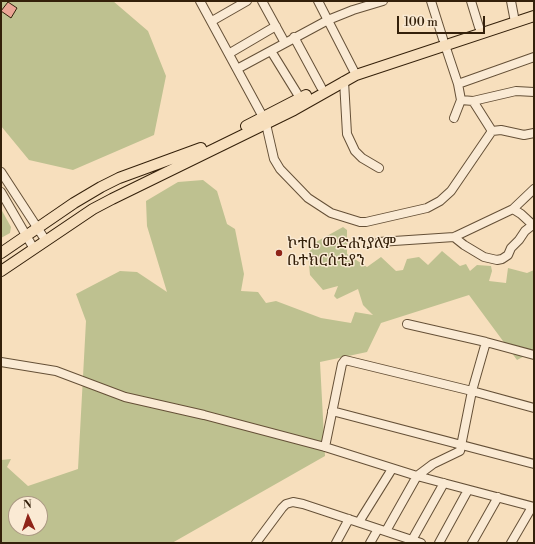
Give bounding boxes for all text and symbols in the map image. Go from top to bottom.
scale bar [399,8,487,34]
text: 100 m [404,15,438,30]
place label: ኮተቤ መድሐንያለም ቤተክርስቲያን [287,235,396,270]
marker: ኮተቤ መድሐንያለም ቤተክርስቲያን [274,248,284,258]
north arrow [8,496,48,536]
text: N [23,498,32,512]

